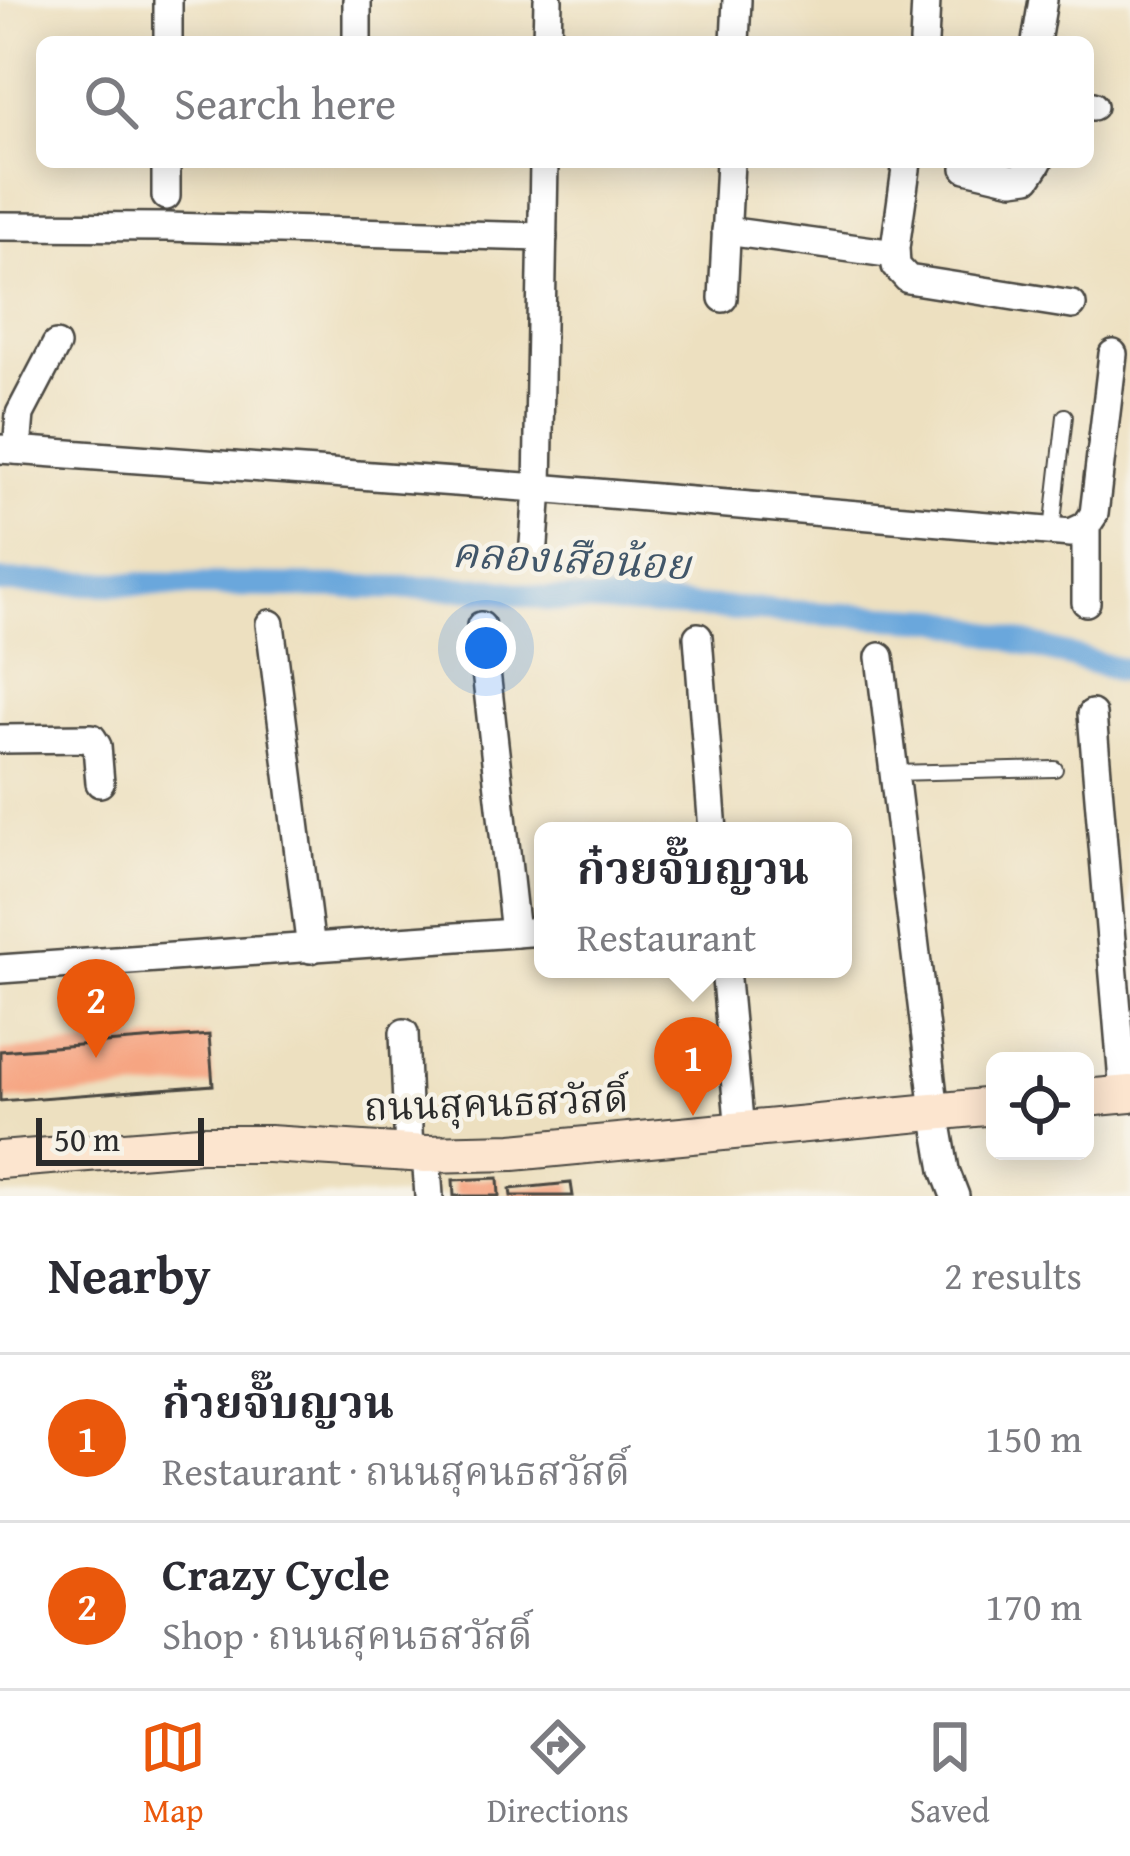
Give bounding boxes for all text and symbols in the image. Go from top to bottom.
search box [36,36,1094,168]
icon: search [78,69,144,135]
text: Search here [174,70,396,135]
water label: คลองเสือน้อย [450,521,695,594]
your location [456,618,516,678]
popup [534,822,852,978]
text: ก๋วยจั๊บญวน [577,835,809,900]
text: Restaurant [577,908,756,965]
pin: 2 [57,959,135,1058]
pin: 1 [654,1017,732,1116]
map controls [986,1052,1094,1160]
button: locate [986,1052,1094,1160]
street label: ถนนสุคนธสวัสดิ์ [363,1068,631,1135]
scale bar [36,1112,204,1165]
text: 50 m [54,1115,120,1163]
text: Nearby [48,1237,211,1312]
text: 2 results [944,1246,1082,1303]
text: ก๋วยจั๊บญวน [162,1369,394,1434]
text: 1 [77,1409,97,1466]
text: 150 m [985,1409,1082,1466]
text: Restaurant · ถนนสุคนธสวัสดิ์ [162,1442,630,1499]
text: Crazy Cycle [162,1541,390,1606]
text: 2 [77,1577,97,1634]
text: 170 m [985,1577,1082,1634]
text: Shop · ถนนสุคนธสวัสดิ์ [162,1606,532,1663]
tab: Map [140,1714,206,1834]
tab: Directions [487,1714,629,1834]
tab: Saved [910,1714,990,1834]

